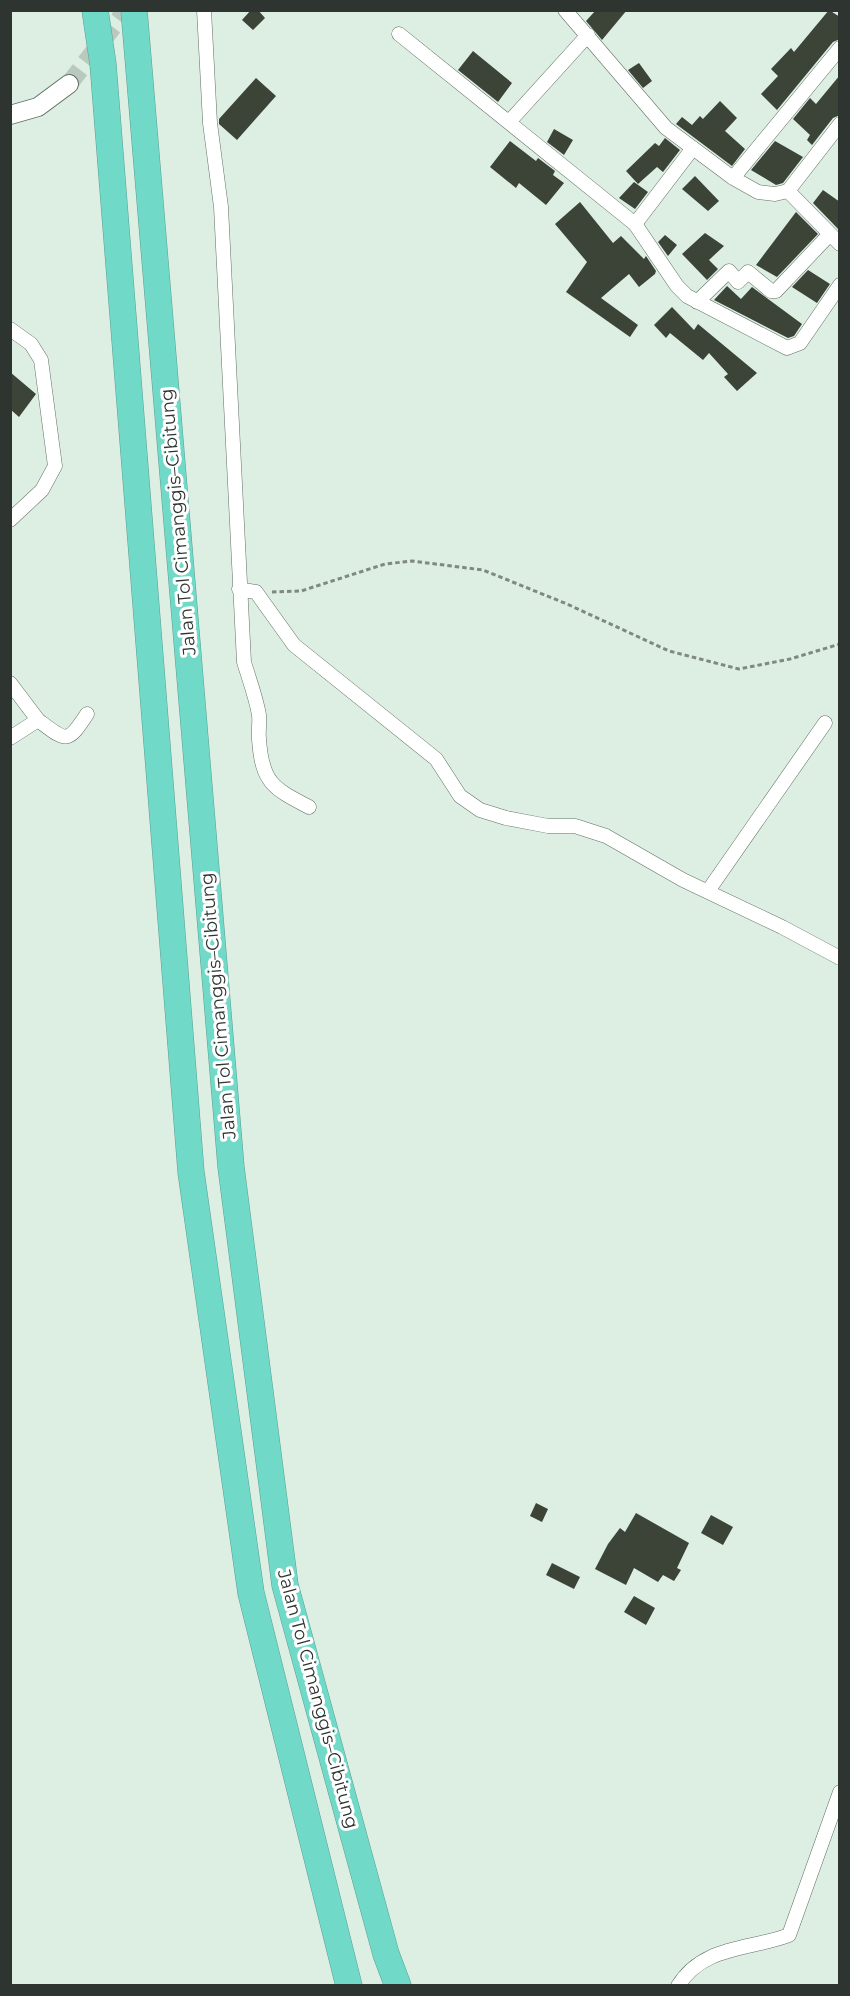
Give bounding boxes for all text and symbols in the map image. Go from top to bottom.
street label: Jalan Tol Cimanggis–Cibitung [155,388,201,657]
street label: Jalan Tol Cimanggis–Cibitung [195,872,241,1141]
street label: Jalan Tol Cimanggis–Cibitung [273,1566,363,1831]

